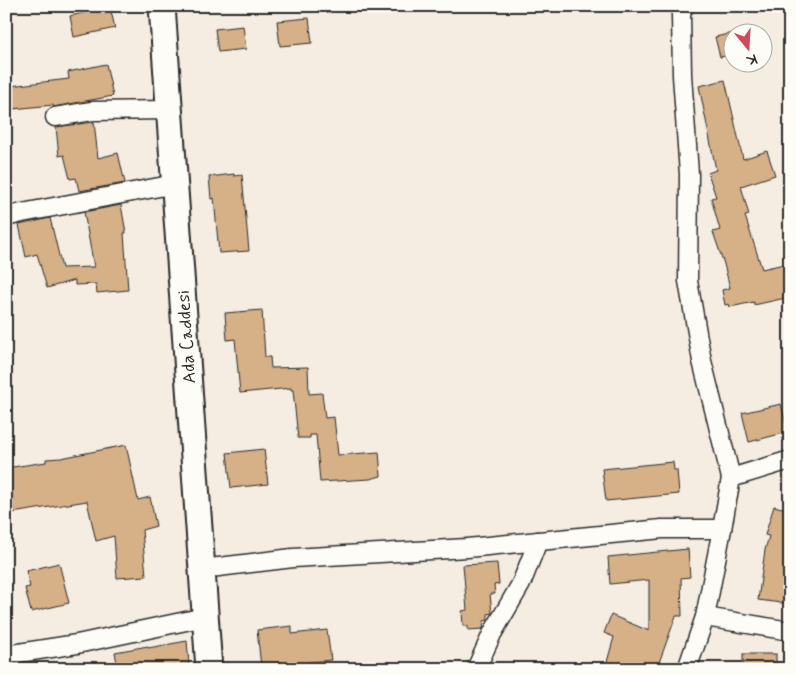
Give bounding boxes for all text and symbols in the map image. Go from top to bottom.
north arrow [724,22,774,72]
text: K [743,49,759,70]
street label: Ada Caddesi [172,289,202,385]

